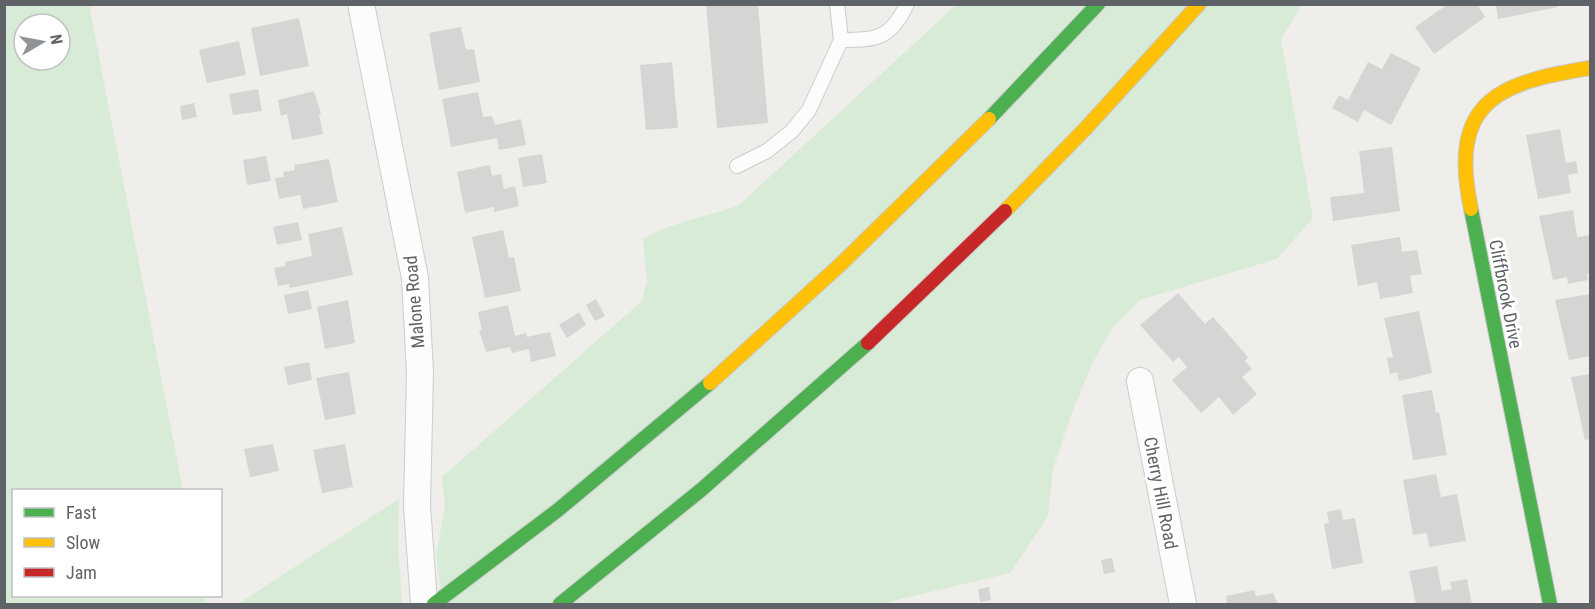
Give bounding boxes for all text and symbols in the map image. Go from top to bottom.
north arrow [12,12,72,72]
text: N [46,33,66,46]
street label: Cliffbrook Drive [1485,238,1527,350]
street label: Malone Road [399,255,429,349]
street label: Cherry Hill Road [1140,435,1182,551]
legend [12,489,222,597]
text: Fast [66,502,97,523]
text: Slow [66,532,101,553]
text: Jam [66,562,97,583]

